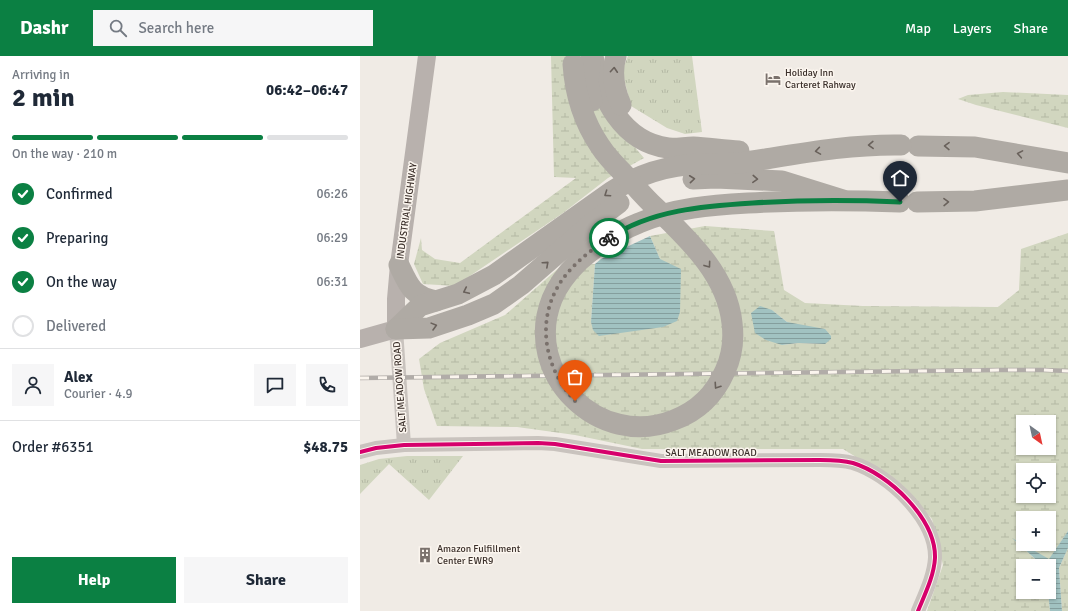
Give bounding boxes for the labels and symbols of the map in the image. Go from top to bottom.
one-way arrow [610,67,619,73]
place label: Holiday Inn Carteret Rahway [785,67,856,91]
hotel icon: Holiday Inn Carteret Rahway [764,70,782,88]
one-way arrow [868,141,874,149]
one-way arrow [944,142,950,150]
one-way arrow [815,146,821,155]
one-way arrow [1017,151,1024,159]
pin [883,161,917,202]
street label: INDUSTRIAL HIGHWAY [394,162,420,260]
one-way arrow [689,175,695,184]
one-way arrow [752,175,758,184]
one-way arrow [604,189,611,197]
one-way arrow [943,198,949,206]
courier [589,218,629,258]
one-way arrow [542,261,549,268]
one-way arrow [703,261,711,268]
one-way arrow [463,286,470,294]
one-way arrow [431,323,438,331]
street label: SALT MEADOW ROAD [391,341,409,433]
pin [558,360,592,401]
one-way arrow [714,382,721,389]
north arrow [1016,415,1056,455]
street label: SALT MEADOW ROAD [665,447,757,459]
place label: Amazon Fulfillment Center EWR9 [437,543,521,567]
building icon: Amazon Fulfillment Center EWR9 [416,546,434,564]

